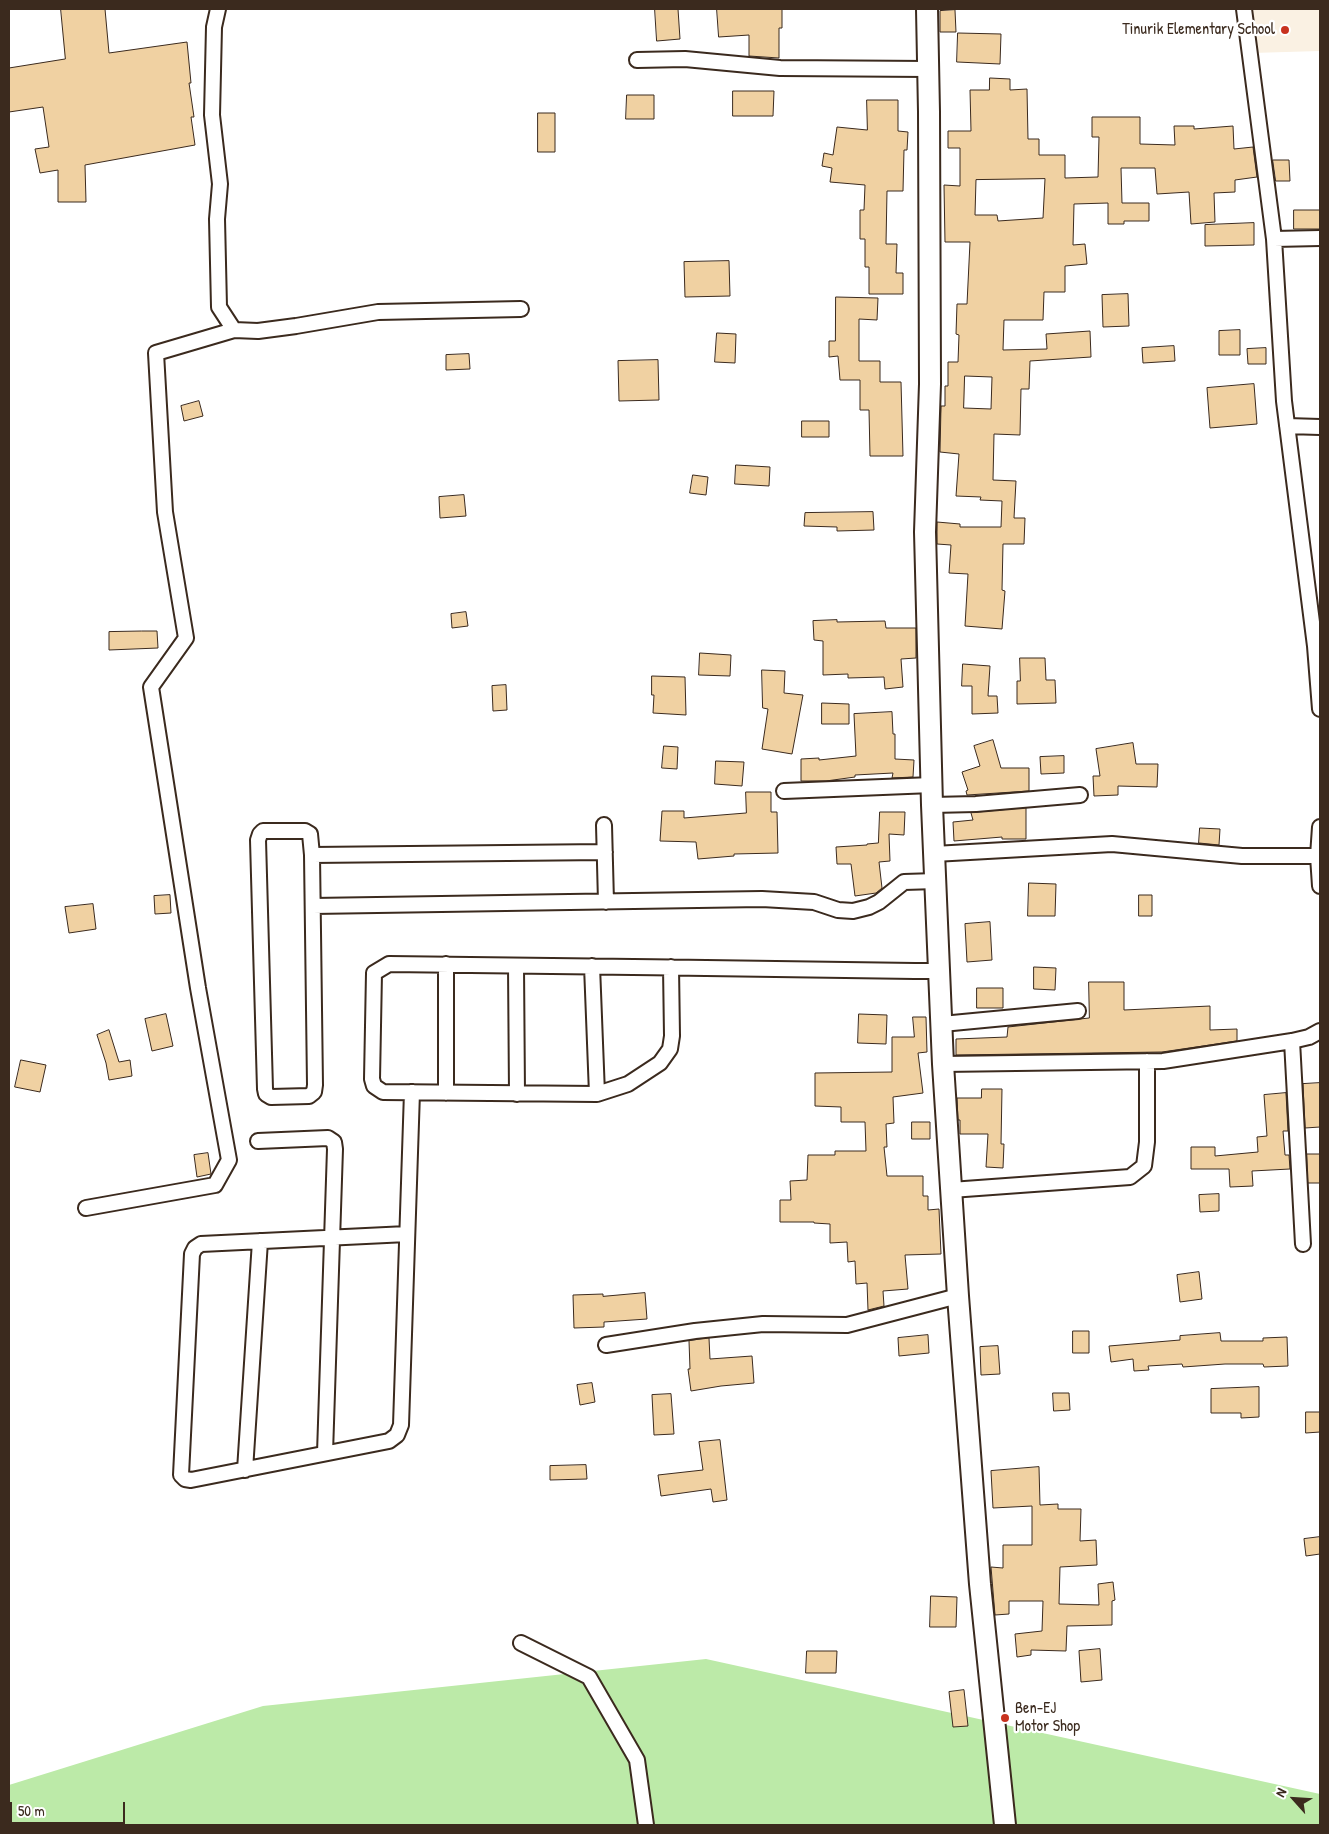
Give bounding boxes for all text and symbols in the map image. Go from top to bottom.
place label: Tinurik Elementary School [1122,20,1275,40]
marker: Tinurik Elementary School [1279,24,1291,36]
place label: Ben-EJ Motor Shop [1015,1699,1080,1737]
marker: Ben-EJ Motor Shop [999,1712,1011,1724]
north arrow [1269,1774,1319,1824]
text: N [1270,1785,1290,1800]
scale bar [12,1792,128,1824]
text: 50 m [18,1800,45,1821]

